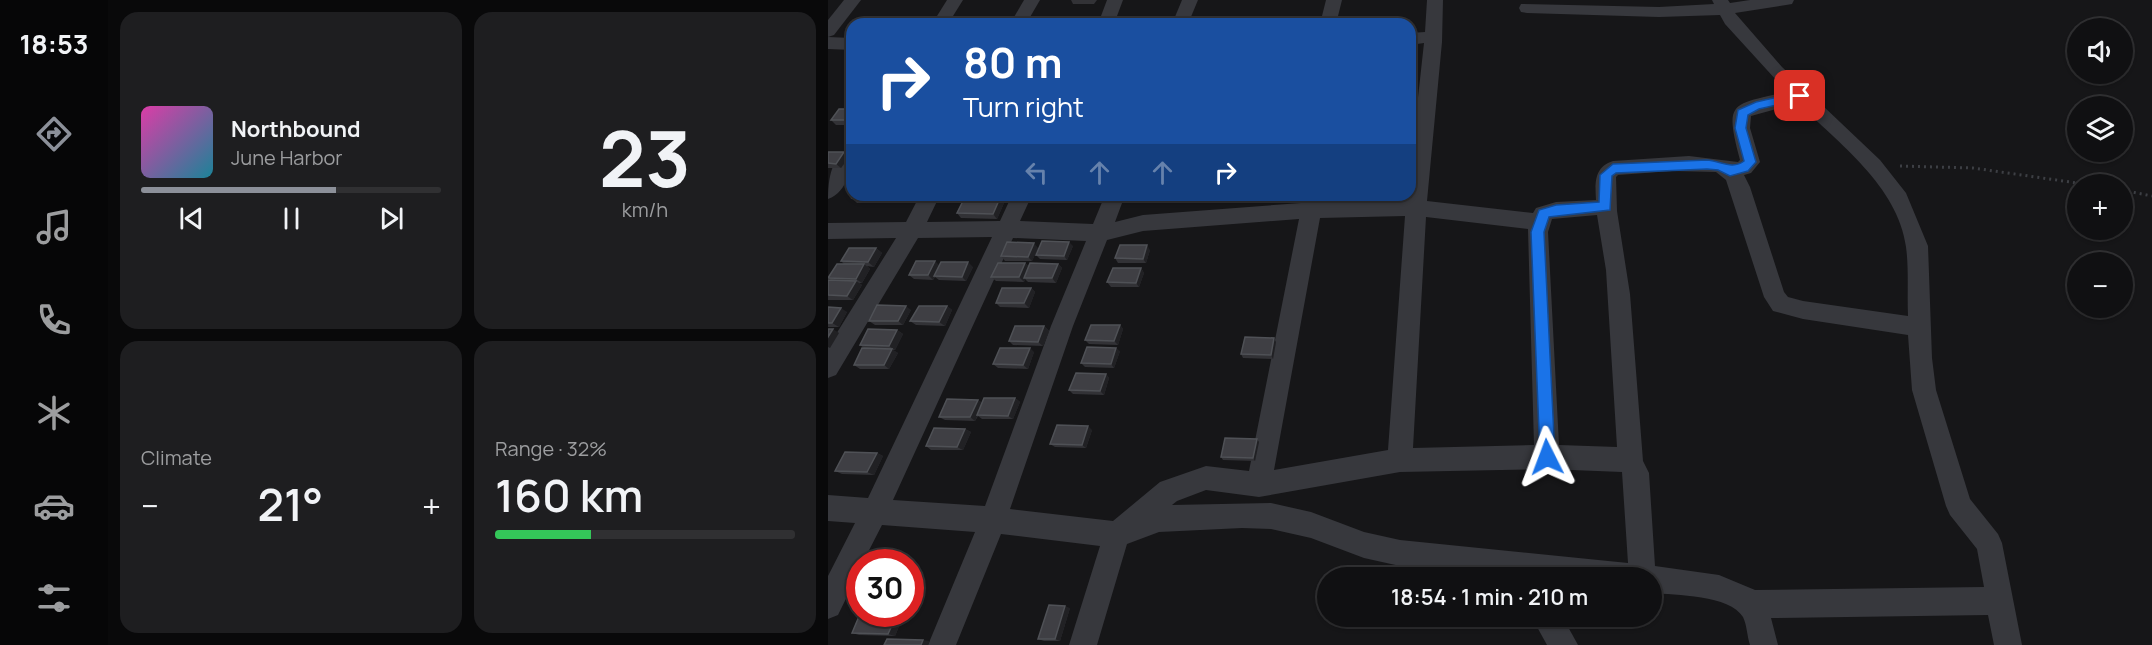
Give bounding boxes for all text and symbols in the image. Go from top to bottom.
map controls [2067,18,2133,318]
button: sound [2067,18,2133,84]
text: 18:53 [19,25,89,62]
text: 80 m [963,33,1063,91]
icon: right [864,42,942,120]
pin [1774,70,1825,121]
icon: arrive [1783,79,1816,112]
text: Turn right [963,88,1084,125]
button: layers [2067,96,2133,162]
text: 23 [599,104,691,210]
icon: directions [33,113,75,155]
text: Northbound [231,114,361,144]
text: June Harbor [231,144,343,171]
icon: left [1020,156,1053,189]
icon: ahead [1083,156,1116,189]
icon: ahead [1146,156,1179,189]
icon: right [1209,156,1242,189]
button: + [2067,174,2133,240]
text: km/h [622,196,668,223]
icon: previous [175,202,208,235]
icon: pause [275,202,308,235]
icon: next [375,202,408,235]
icon: music [33,206,75,248]
button: − [2067,252,2133,318]
icon: phone [33,299,75,341]
icon: climate [33,392,75,434]
position arrow [1515,425,1579,489]
text: Range · 32% [495,435,607,462]
text: Climate [141,444,212,471]
text: 160 km [495,464,643,526]
text: 21° [258,473,323,535]
text: − [141,483,159,528]
text: + [422,483,441,528]
icon: car [33,485,75,527]
speed limit sign: 30 [846,549,924,627]
icon: filters [33,577,75,619]
text: 18:54 · 1 min · 210 m [1391,582,1588,612]

